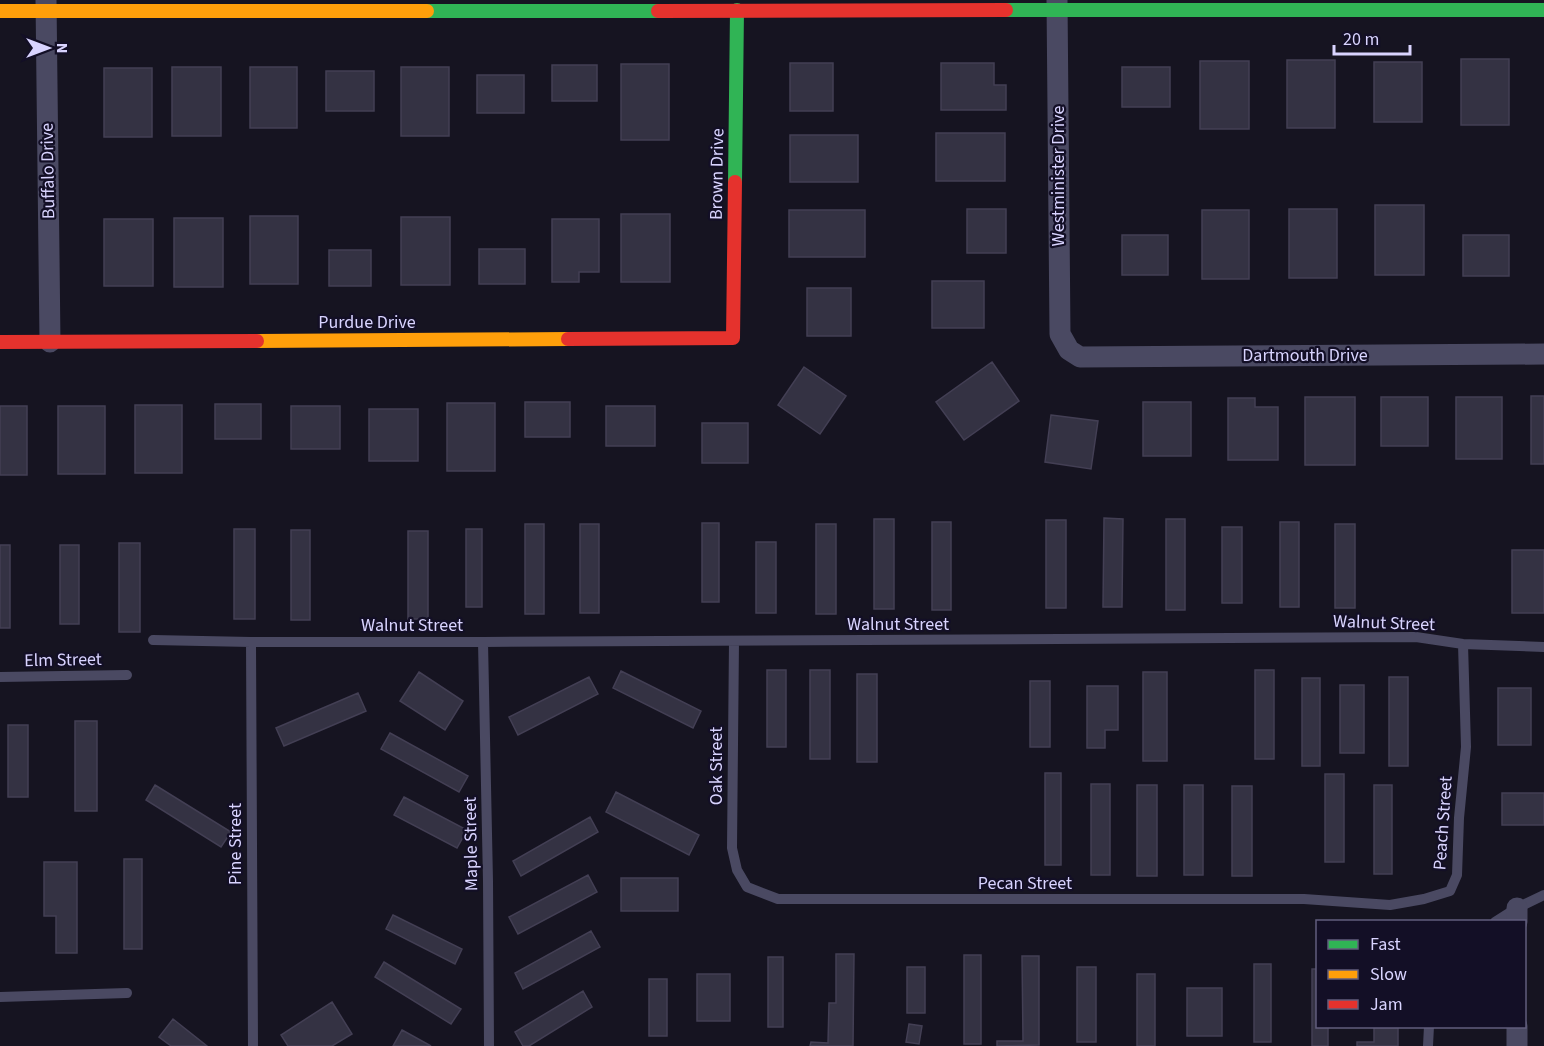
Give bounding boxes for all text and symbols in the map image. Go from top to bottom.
north arrow [18,18,78,78]
scale bar [1334,18,1410,56]
text: 20 m [1343,27,1379,52]
text: N [51,43,73,53]
street label: Westminister Drive [1046,106,1071,246]
street label: Buffalo Drive [35,123,61,219]
street label: Brown Drive [704,128,730,220]
street label: Purdue Drive [318,310,416,335]
street label: Dartmouth Drive [1242,343,1368,368]
street label: Walnut Street [1333,609,1435,637]
street label: Walnut Street [847,612,949,637]
street label: Walnut Street [361,613,463,638]
street label: Elm Street [24,647,102,673]
street label: Oak Street [704,727,729,805]
street label: Peach Street [1427,775,1459,871]
street label: Maple Street [458,797,484,891]
street label: Pine Street [223,803,248,885]
street label: Pecan Street [978,871,1072,896]
legend [1316,920,1526,1028]
text: Fast [1370,932,1401,957]
text: Slow [1370,962,1407,987]
text: Jam [1370,992,1403,1017]

